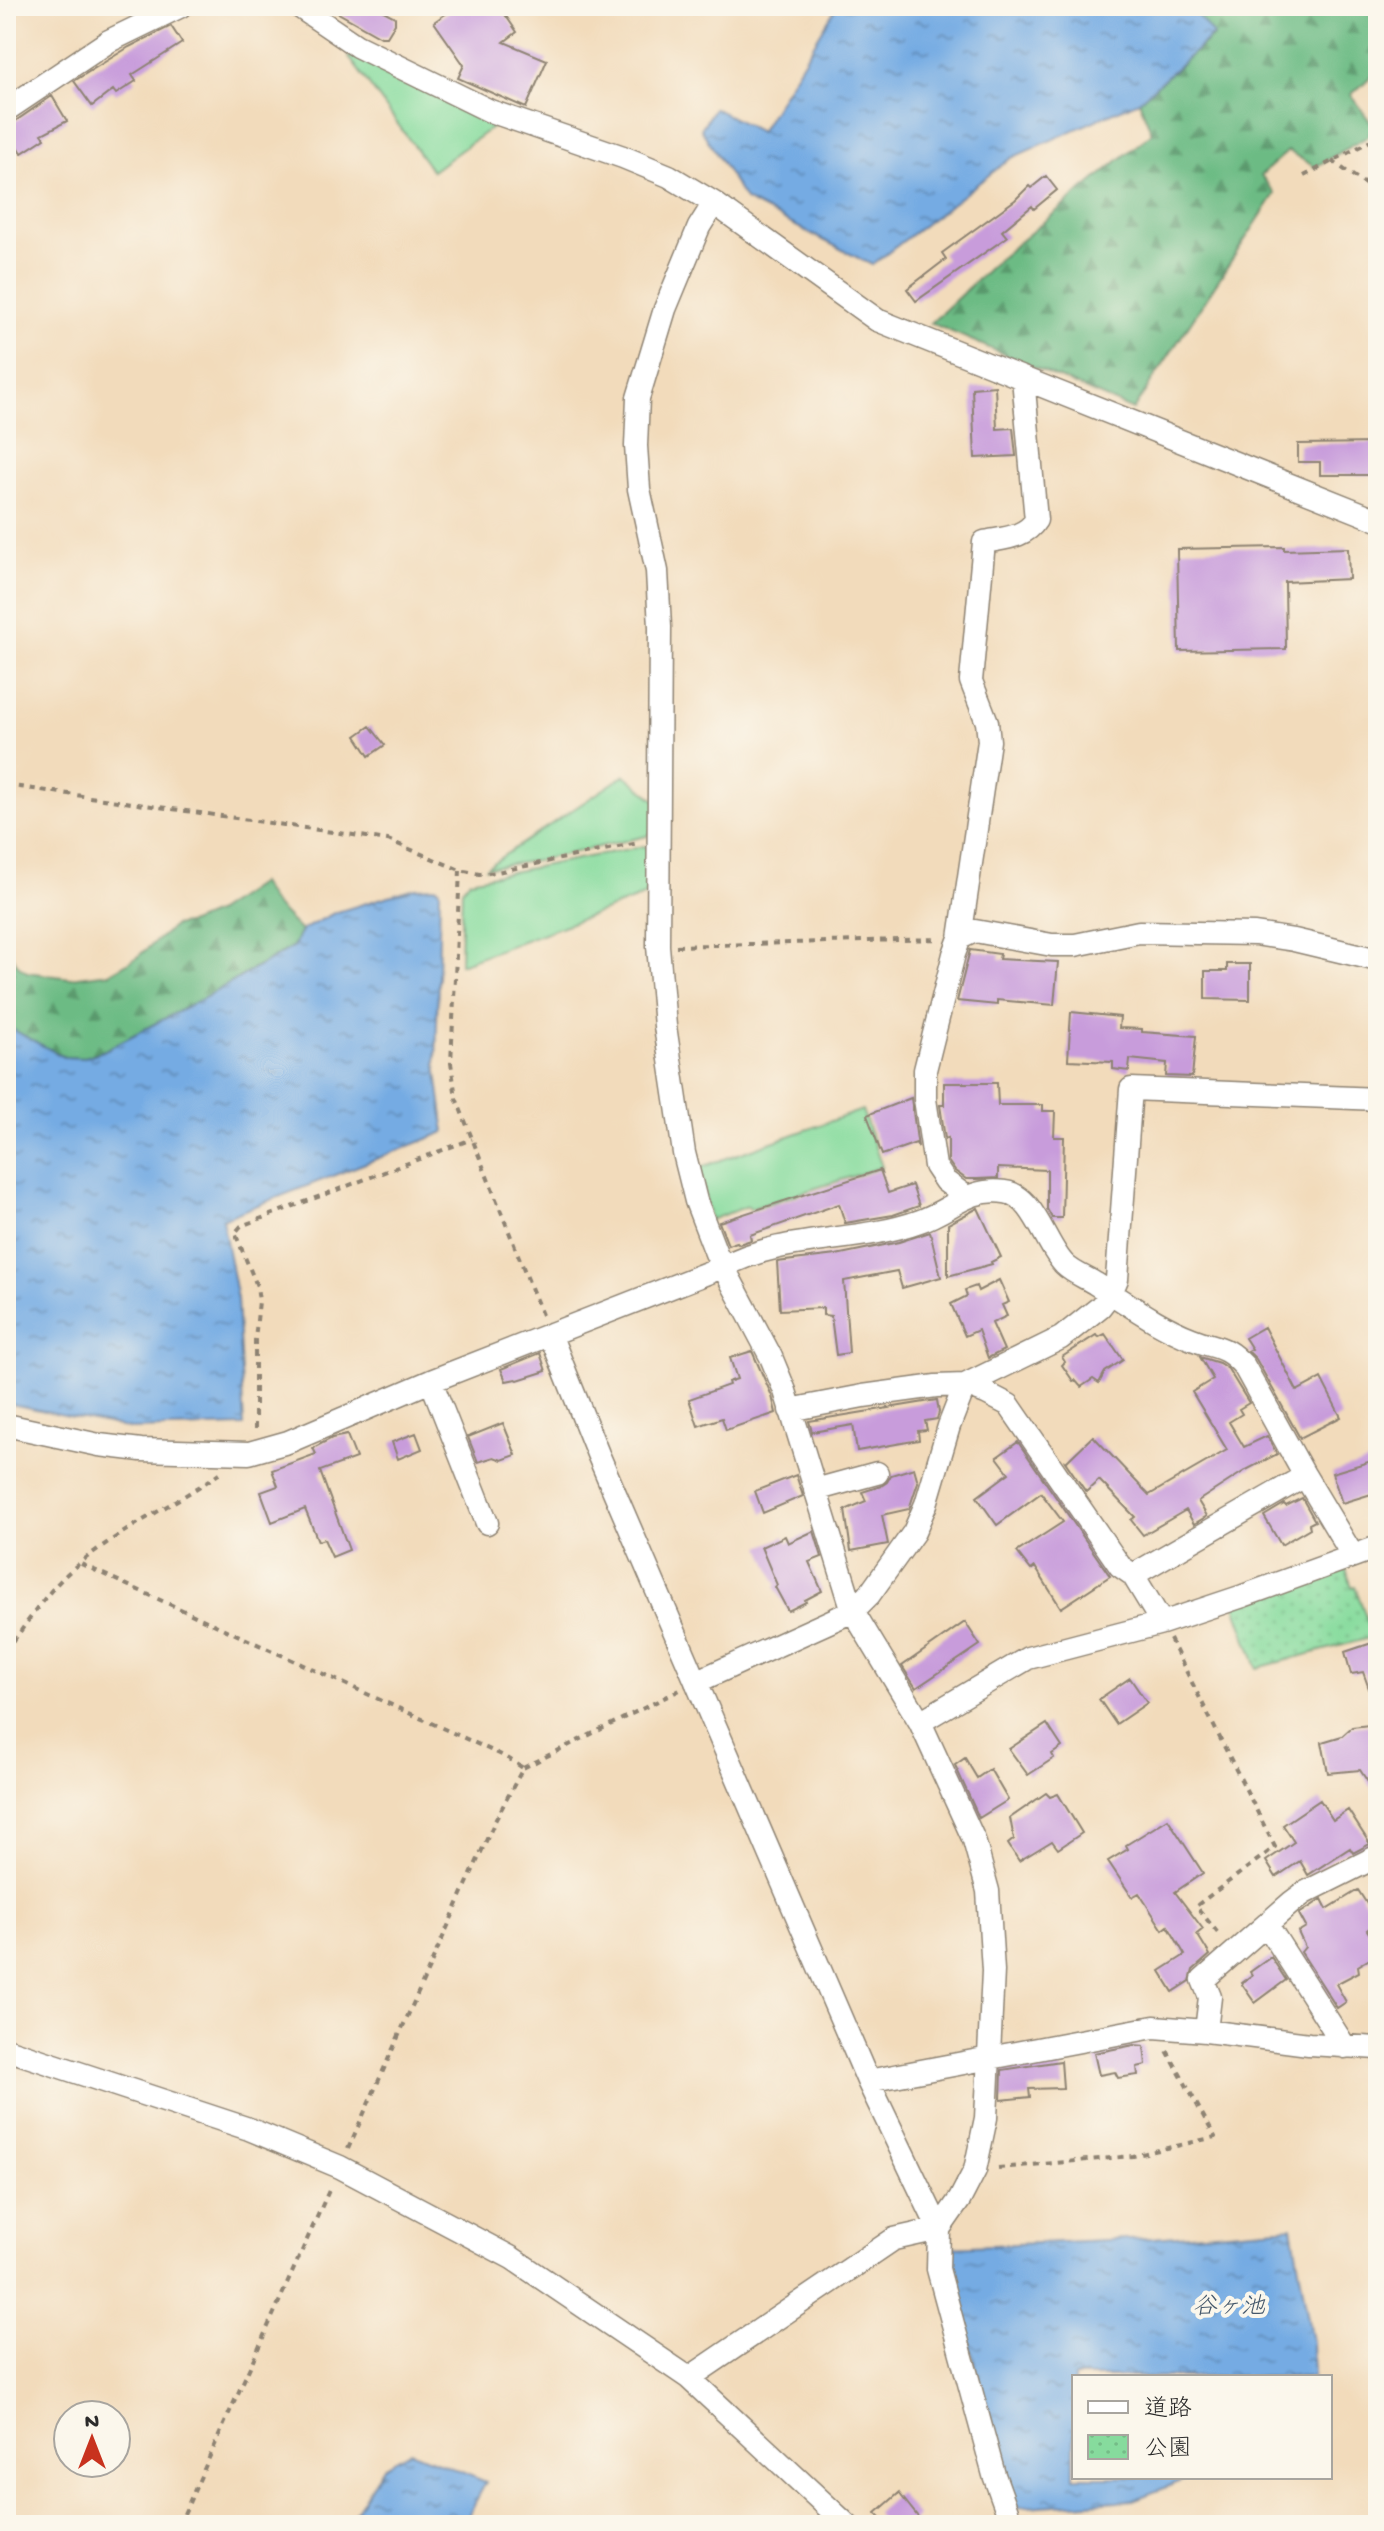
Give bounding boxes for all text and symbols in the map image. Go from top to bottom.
water label: 谷ヶ池 [1193,2294,1266,2323]
legend [1072,2375,1332,2479]
text: 道路 [1144,2395,1192,2425]
north arrow [52,2399,132,2479]
text: N [85,2410,99,2436]
text: 公園 [1144,2436,1192,2465]

